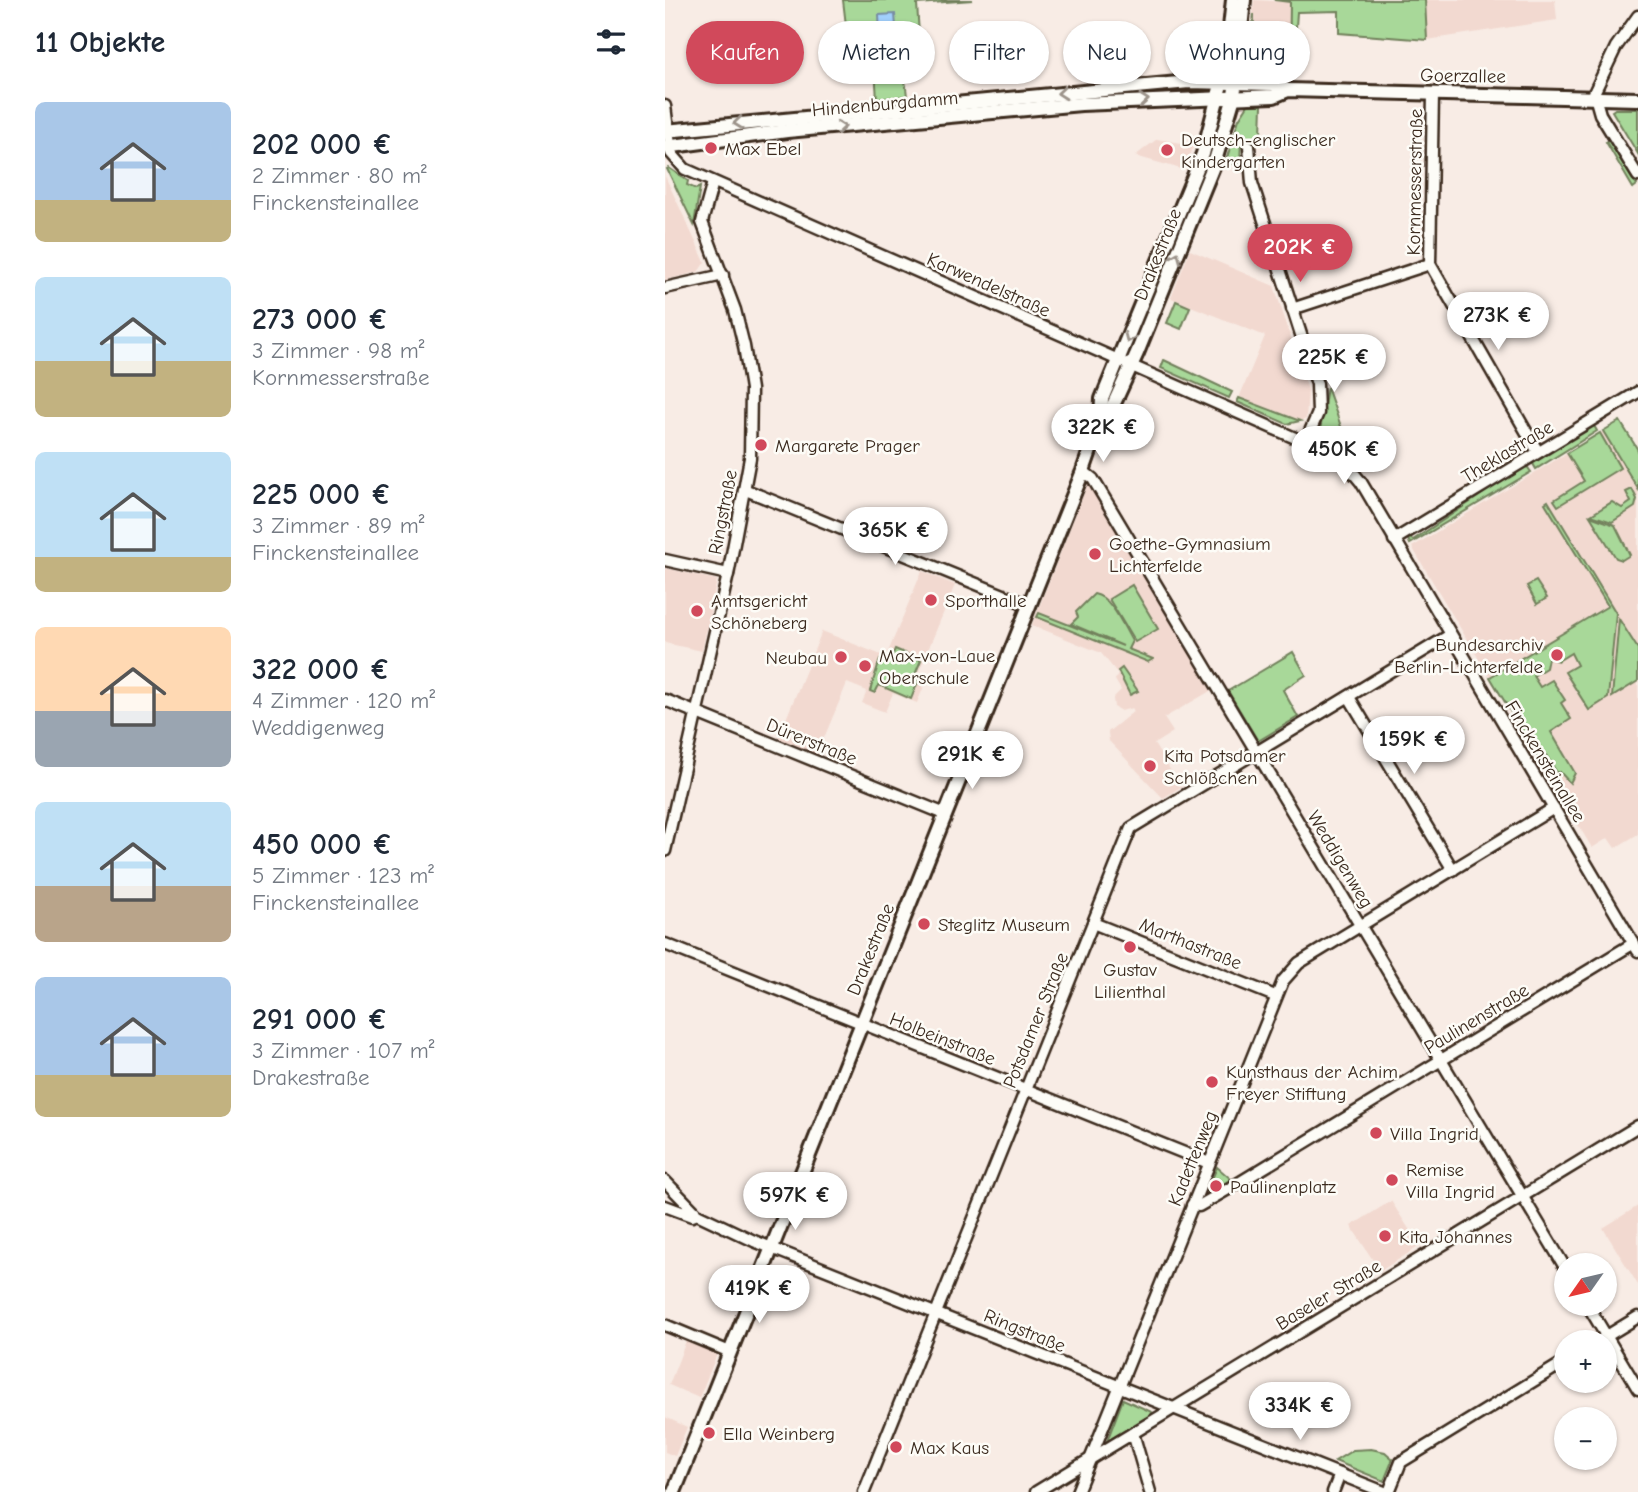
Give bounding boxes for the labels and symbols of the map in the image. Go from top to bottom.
street label: Goerzallee [1420,64,1506,88]
one-way arrow [1056,85,1067,100]
street label: Hindenburgdamm [811,87,959,121]
one-way arrow [1139,93,1150,108]
street label: Kornmesserstraße [1403,109,1427,256]
one-way arrow [733,115,744,130]
one-way arrow [836,120,847,135]
place label: Deutsch-englischer Kindergarten [1181,129,1336,173]
place label: Max Ebel [725,138,801,160]
marker: Max Ebel [703,140,719,156]
marker: Deutsch-englischer Kindergarten [1159,142,1175,158]
street label: Drakestraße [1130,205,1186,304]
pin: 202K € [1243,224,1357,284]
street label: Karwendelstraße [924,248,1054,322]
one-way arrow [1168,251,1182,263]
pin: 273K € [1441,292,1555,352]
one-way arrow [1123,331,1137,343]
pin: 225K € [1277,334,1391,394]
pin: 322K € [1046,405,1160,464]
street label: Theklastraße [1458,416,1557,488]
pin: 450K € [1287,426,1401,486]
place label: Margarete Prager [775,435,920,457]
marker: Margarete Prager [753,437,769,453]
street label: Ringstraße [704,468,742,557]
pin: 365K € [838,508,952,567]
place label: Goethe-Gymnasium Lichterfelde [1109,533,1271,577]
marker: Goethe-Gymnasium Lichterfelde [1087,546,1103,562]
place label: Amtsgericht Schöneberg [711,590,808,634]
place label: Sporthalle [945,590,1026,612]
marker: Sporthalle [923,592,939,608]
marker: Amtsgericht Schöneberg [689,603,705,619]
place label: Bundesarchiv Berlin-Lichterfelde [1394,634,1543,678]
place label: Max-von-Laue Oberschule [879,645,995,689]
place label: Neubau [766,647,827,669]
marker: Bundesarchiv Berlin-Lichterfelde [1549,647,1565,663]
marker: Neubau [833,649,849,665]
marker: Max-von-Laue Oberschule [857,658,873,674]
street label: Finckensteinallee [1500,697,1590,826]
street label: Dürerstraße [763,714,860,770]
pin: 159K € [1357,716,1471,776]
pin: 291K € [915,732,1029,791]
place label: Kita Potsdamer Schlößchen [1164,745,1286,789]
marker: Kita Potsdamer Schlößchen [1142,758,1158,774]
street label: Weddigenweg [1302,807,1378,912]
street label: Drakestraße [843,900,899,999]
street label: Marthastraße [1136,913,1245,974]
place label: Steglitz Museum [938,914,1070,936]
marker: Steglitz Museum [916,916,932,932]
marker: Gustav Lilienthal [1122,939,1138,955]
street label: Potsdamer Straße [999,949,1073,1091]
place label: Gustav Lilienthal [1094,959,1166,1003]
street label: Paulinenstraße [1420,979,1533,1059]
street label: Holbeinstraße [886,1008,999,1070]
place label: Kunsthaus der Achim Freyer Stiftung [1226,1061,1398,1105]
marker: Kunsthaus der Achim Freyer Stiftung [1204,1074,1220,1090]
street label: Kadettenweg [1164,1107,1222,1209]
place label: Villa Ingrid [1390,1123,1479,1145]
marker: Villa Ingrid [1368,1125,1384,1141]
place label: Remise Villa Ingrid [1406,1159,1495,1203]
pin: 597K € [738,1172,852,1232]
marker: Remise Villa Ingrid [1384,1172,1400,1188]
place label: Paulinenplatz [1230,1176,1336,1198]
marker: Paulinenplatz [1208,1178,1224,1194]
place label: Kita Johannes [1399,1226,1512,1248]
marker: Kita Johannes [1377,1228,1393,1244]
north arrow [1554,1253,1617,1316]
street label: Baseler Straße [1272,1255,1385,1335]
pin: 419K € [702,1266,816,1325]
street label: Ringstraße [981,1305,1069,1357]
pin: 334K € [1243,1382,1357,1442]
place label: Ella Weinberg [723,1423,835,1445]
marker: Ella Weinberg [701,1425,717,1441]
place label: Max Kaus [910,1437,989,1459]
marker: Max Kaus [888,1439,904,1455]

